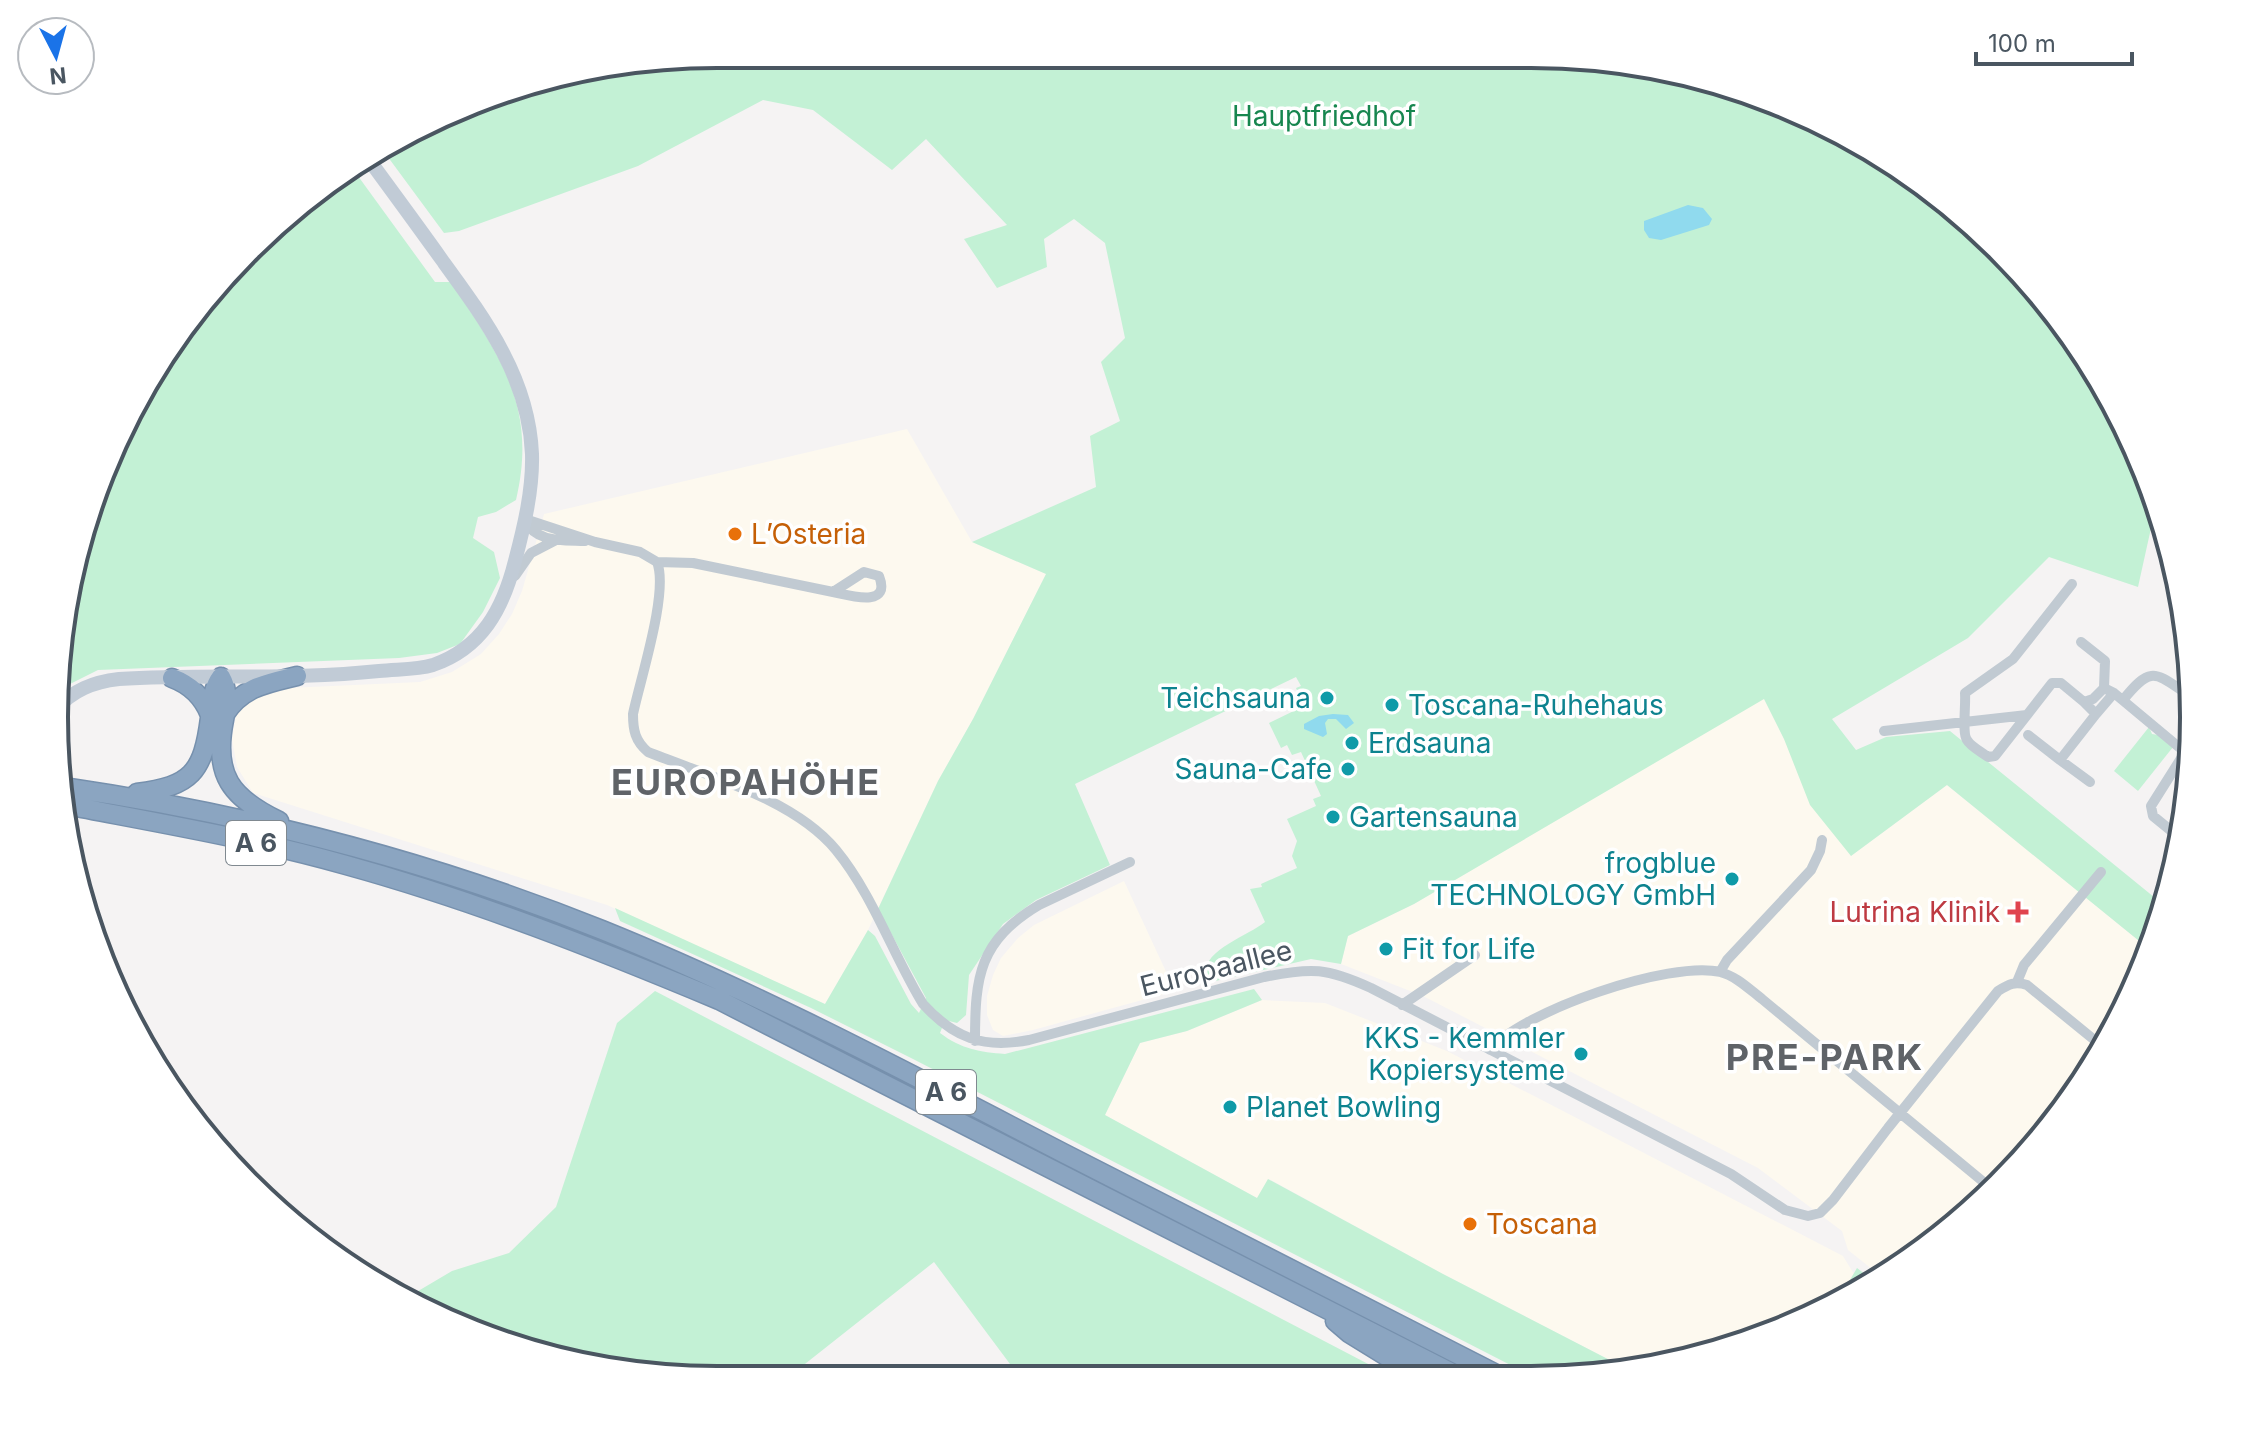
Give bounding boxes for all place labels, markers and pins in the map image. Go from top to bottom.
place label: L’Osteria [751,517,866,551]
marker: L’Osteria [726,525,744,543]
place label: Teichsauna [1160,681,1311,715]
place label: Toscana-Ruhehaus [1408,688,1664,722]
marker: Teichsauna [1318,689,1336,707]
marker: Toscana-Ruhehaus [1383,696,1401,714]
place label: Erdsauna [1368,726,1491,760]
marker: Erdsauna [1343,734,1361,752]
place label: Sauna-Cafe [1175,752,1332,786]
marker: Sauna-Cafe [1339,760,1357,778]
place label: Gartensauna [1349,800,1518,834]
marker: Gartensauna [1324,808,1342,826]
place label: frogblue TECHNOLOGY GmbH [1430,846,1716,912]
marker: frogblue TECHNOLOGY GmbH [1723,870,1741,888]
place label: Lutrina Klinik [1829,895,2000,929]
marker: Lutrina Klinik [2007,901,2029,923]
place label: Fit for Life [1402,932,1536,966]
marker: Fit for Life [1377,940,1395,958]
place label: KKS - Kemmler Kopiersysteme [1364,1021,1565,1087]
marker: KKS - Kemmler Kopiersysteme [1572,1045,1590,1063]
place label: Planet Bowling [1246,1090,1441,1124]
marker: Planet Bowling [1221,1098,1239,1116]
place label: Toscana [1486,1207,1598,1241]
marker: Toscana [1461,1215,1479,1233]

